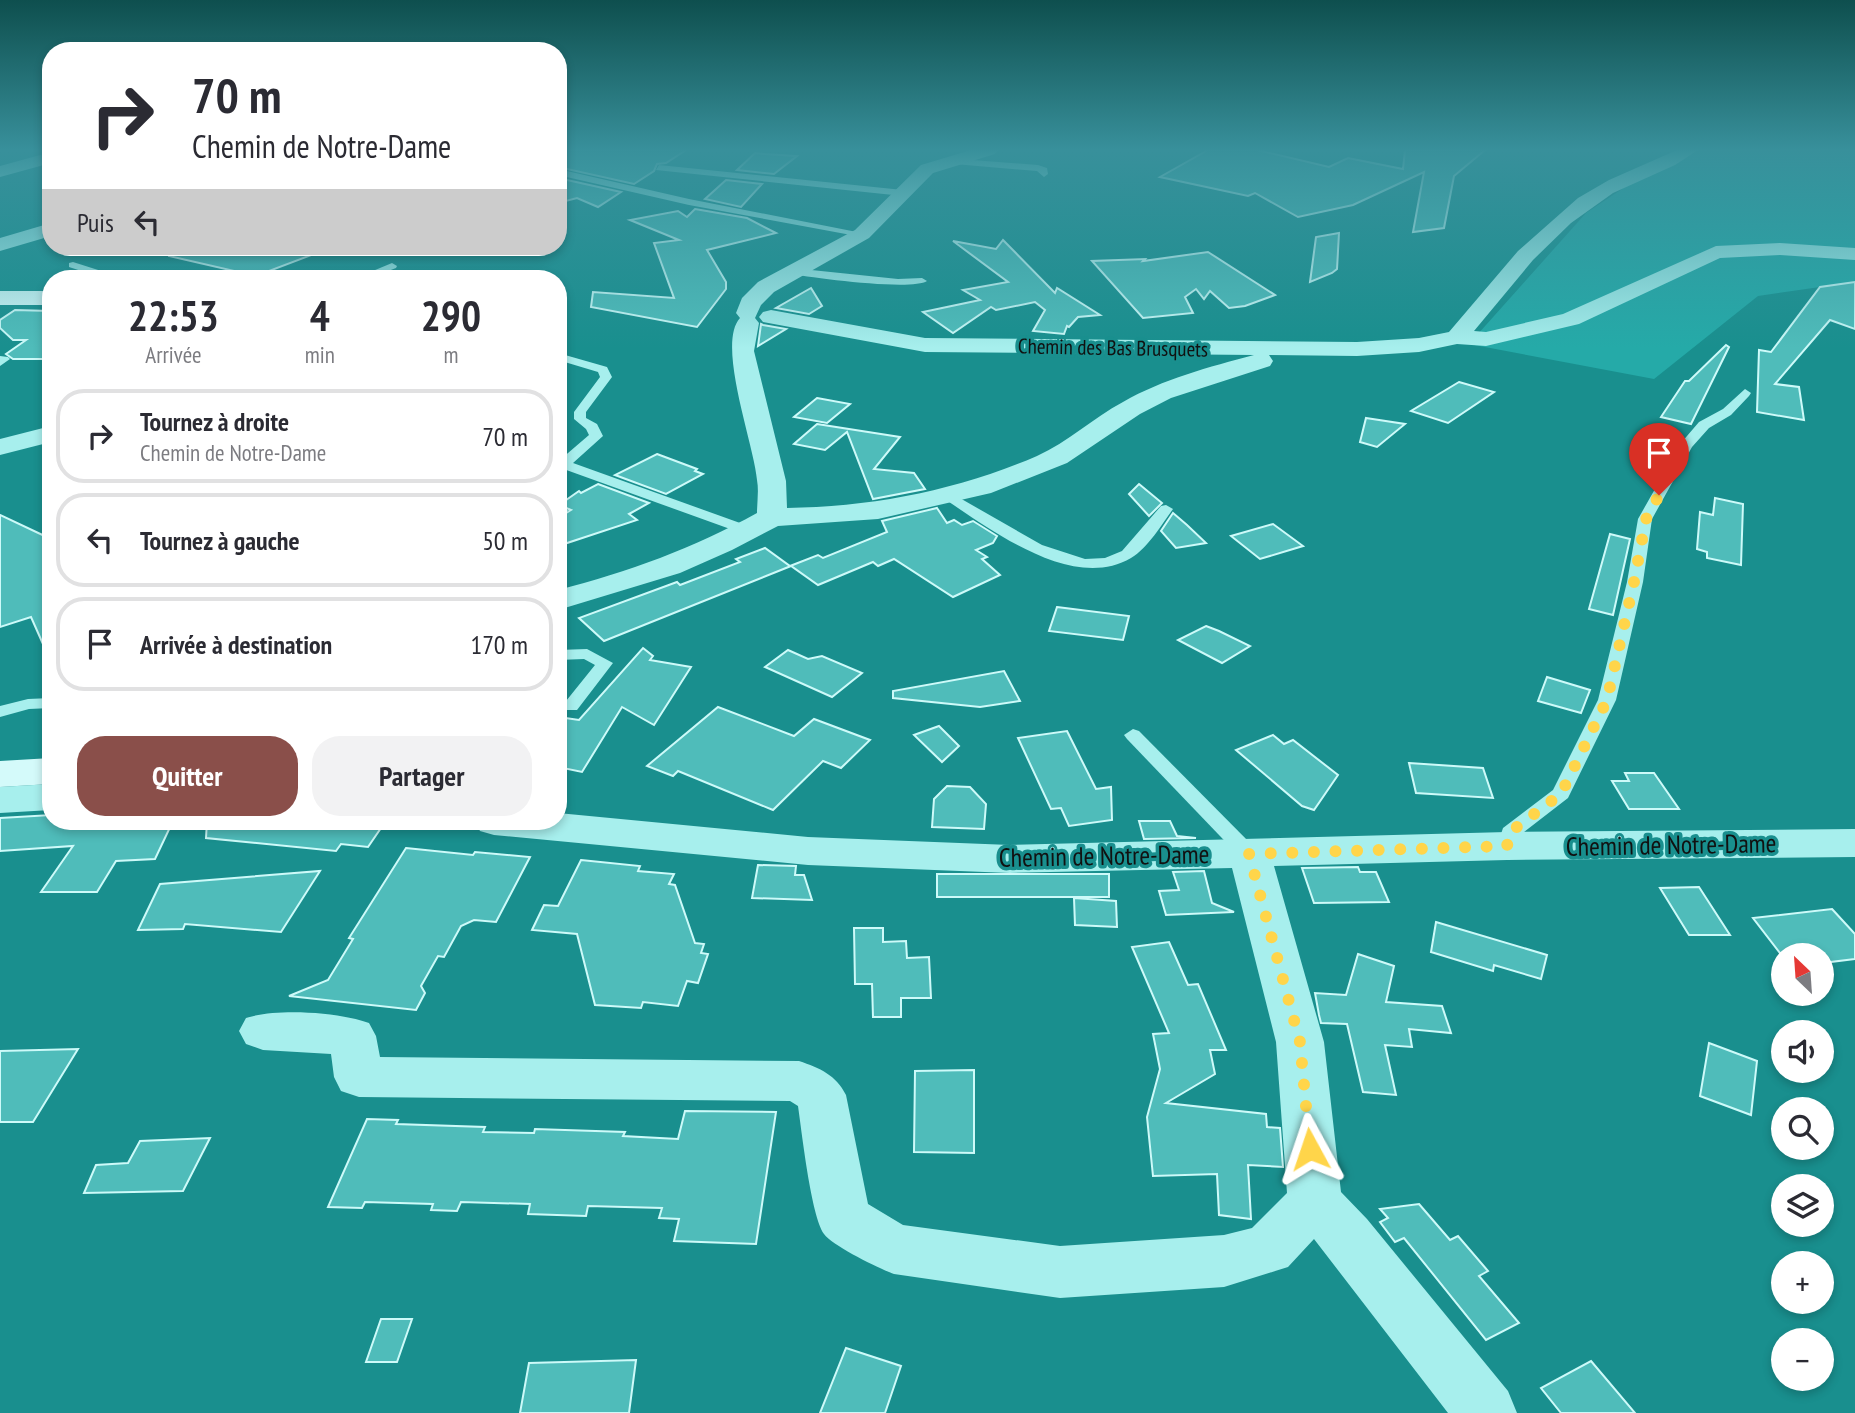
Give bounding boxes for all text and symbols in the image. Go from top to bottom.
text: 70 m [192,63,281,127]
icon: right [77,70,168,161]
text: Chemin de Notre-Dame [192,125,451,167]
icon: left [128,203,166,241]
text: Puis [77,206,114,239]
text: 22:53 [128,288,219,343]
text: 4 [310,288,330,343]
text: 290 [421,288,481,343]
street label: Chemin des Bas Brusquets [1018,332,1208,363]
text: Arrivée [145,340,201,369]
text: min [305,340,335,369]
text: m [443,340,458,369]
text: Tournez à droite [140,405,289,438]
icon: right [81,417,119,455]
text: 70 m [482,420,528,453]
pin [1629,423,1689,495]
icon: arrive [1640,434,1678,472]
text: Chemin de Notre-Dame [140,438,326,467]
icon: left [81,521,119,559]
text: Tournez à gauche [140,524,300,557]
text: 50 m [482,524,528,557]
icon: arrive [81,625,119,663]
text: Arrivée à destination [140,628,332,661]
text: 170 m [470,628,528,661]
button: Quitter [77,736,298,816]
button: Partager [312,736,532,816]
street label: Chemin de Notre-Dame [1565,826,1777,863]
street label: Chemin de Notre-Dame [998,837,1210,874]
north arrow [1771,943,1834,1006]
map controls [1771,943,1834,1391]
button: sound [1771,1020,1834,1083]
button: search [1771,1097,1834,1160]
position arrow [1273,1112,1347,1186]
button: layers [1771,1174,1834,1237]
button: + [1771,1251,1834,1314]
button: − [1771,1328,1834,1391]

